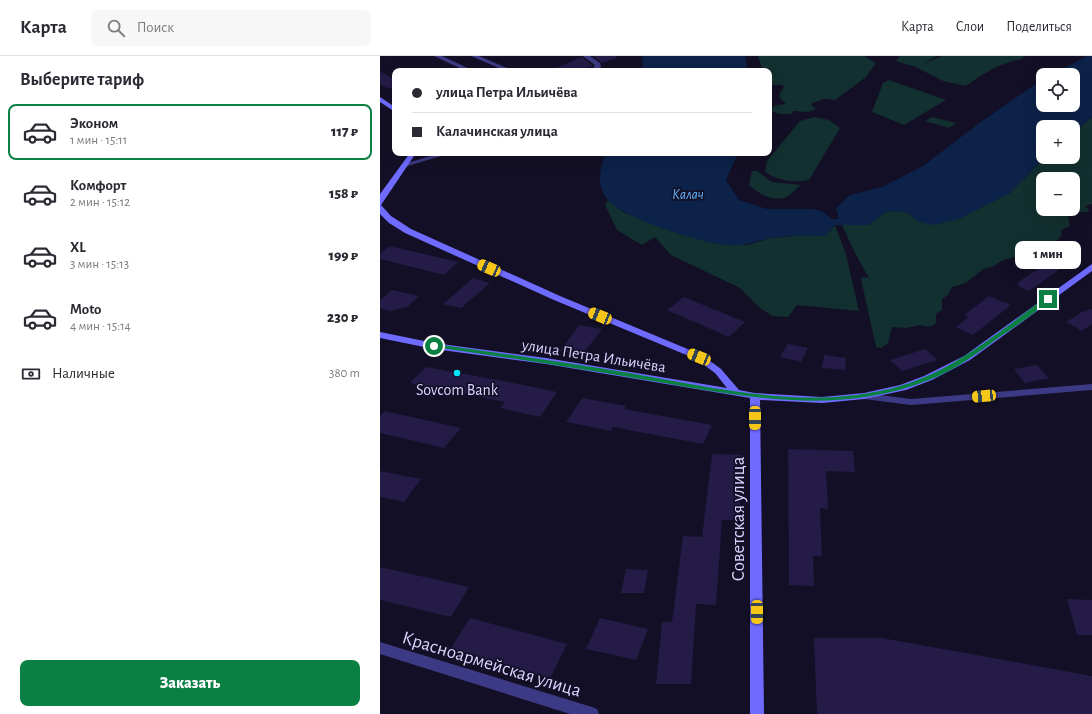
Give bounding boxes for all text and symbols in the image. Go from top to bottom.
search box [91,10,371,46]
icon: search [105,17,127,39]
text: Карта [20,18,67,37]
text: Поиск [137,20,174,35]
text: Карта [901,20,934,34]
text: Слои [956,20,984,34]
text: Поделиться [1006,20,1072,34]
map controls [1036,68,1080,216]
button: locate [1036,68,1080,112]
text: Выберите тариф [20,71,144,89]
text: улица Петра Ильичёва [436,85,578,100]
icon: car [22,114,58,150]
text: Эконом [70,116,118,131]
button: + [1036,120,1080,164]
text: 117 ₽ [331,124,358,139]
text: Калачинская улица [436,124,558,139]
text: 1 мин · 15:11 [70,134,127,147]
button: − [1036,172,1080,216]
icon: car [22,176,58,212]
text: Комфорт [70,178,126,193]
text: 158 ₽ [329,186,358,201]
water label: Калач [672,188,704,202]
text: 2 мин · 15:12 [70,196,130,209]
icon: car [22,238,58,274]
text: XL [70,240,86,255]
callout: 1 мин [1015,241,1081,269]
text: 199 ₽ [328,248,358,263]
text: 1 мин [1033,248,1063,261]
text: 3 мин · 15:13 [70,258,129,271]
car [476,258,502,278]
route end [1039,290,1057,308]
icon: car [22,300,58,336]
text: Moto [70,302,102,317]
car [587,306,613,326]
text: 230 ₽ [327,310,358,325]
text: 4 мин · 15:14 [70,320,131,333]
route start [425,337,443,355]
street label: улица Петра Ильичёва [520,337,667,376]
car [686,347,712,367]
icon: cash [20,363,42,385]
text: Наличные [52,366,115,381]
text: 380 m [329,367,360,380]
marker: Sovcom Bank [452,368,462,378]
place label: Sovcom Bank [416,382,499,398]
car [972,389,996,403]
car [749,406,761,430]
street label: Советская улица [729,456,748,582]
car [751,600,763,624]
street label: Красноармейская улица [400,628,584,701]
button: Заказать [20,660,360,706]

